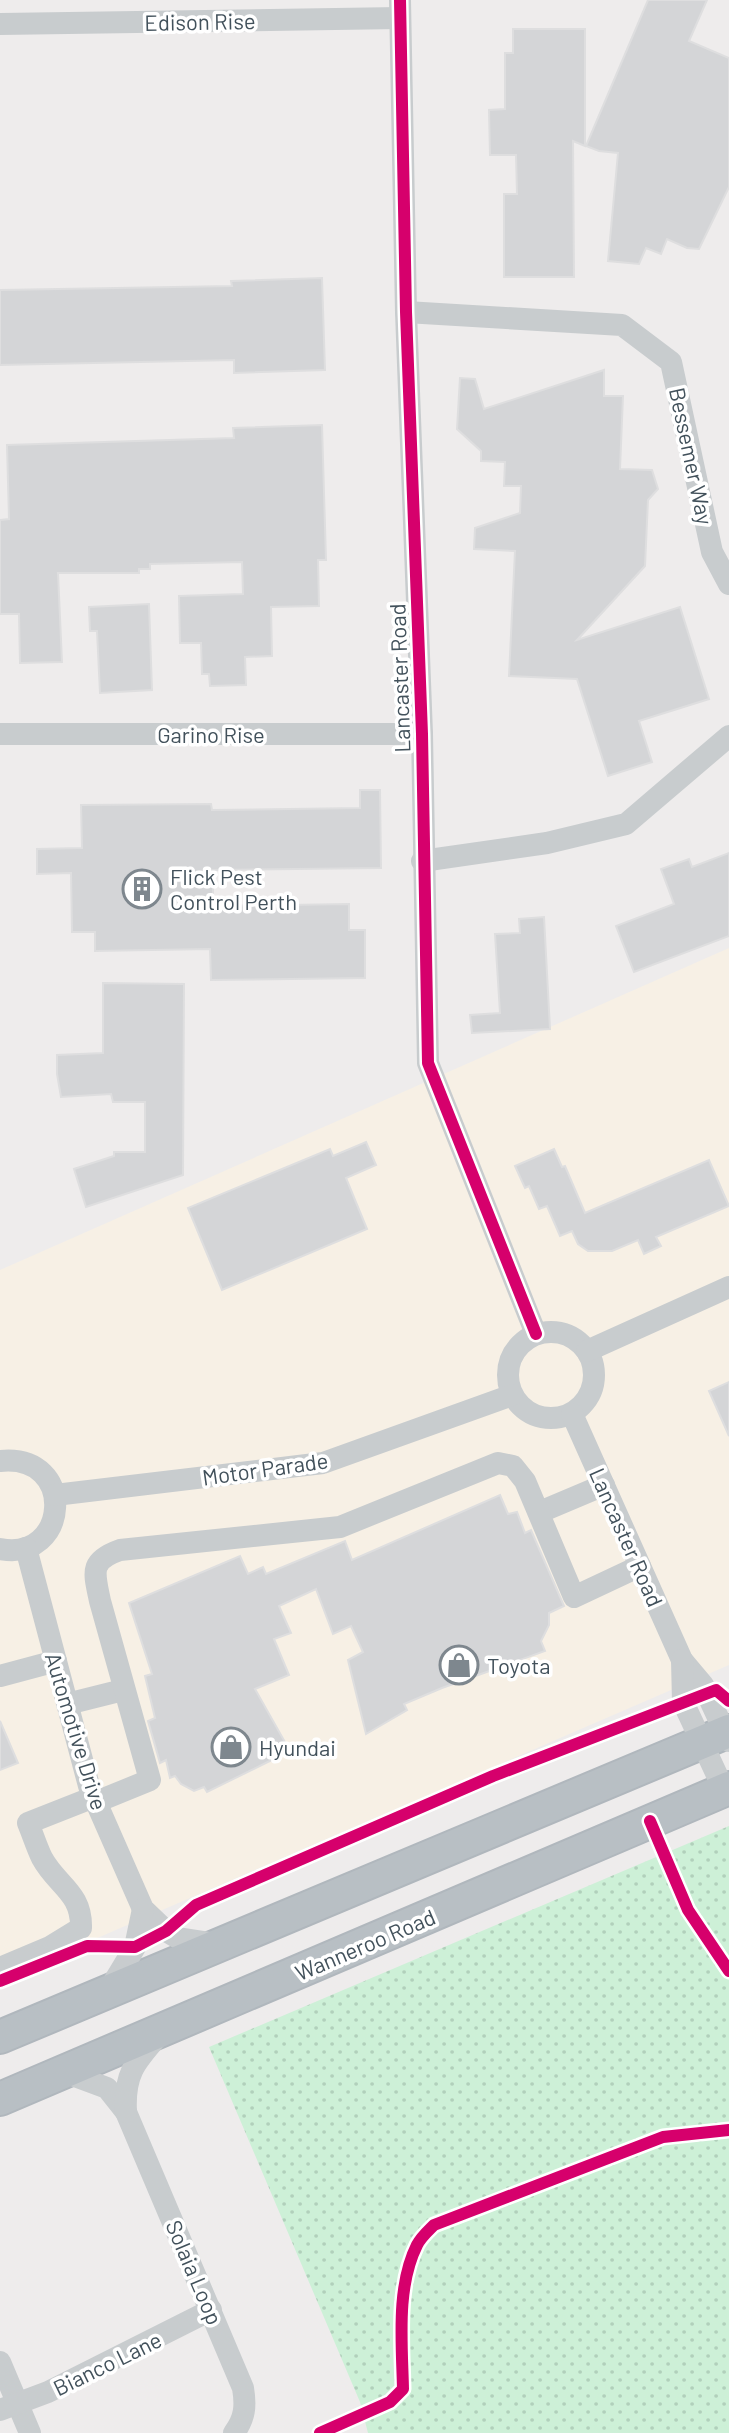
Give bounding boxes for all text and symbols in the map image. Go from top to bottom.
street label: Edison Rise [144,7,256,35]
street label: Bessemer Way [665,385,719,527]
street label: Lancaster Road [383,603,415,753]
street label: Garino Rise [157,721,265,747]
place label: Flick Pest Control Perth [170,863,297,914]
building icon: Flick Pest Control Perth [121,868,163,910]
street label: Motor Parade [200,1446,330,1490]
street label: Lancaster Road [585,1464,669,1610]
shop icon: Toyota [438,1644,480,1686]
street label: Automotive Drive [41,1649,113,1813]
place label: Toyota [487,1652,550,1678]
shop icon: Hyundai [210,1726,252,1768]
place label: Hyundai [259,1734,336,1760]
street label: Wanneroo Road [291,1903,439,1985]
street label: Solaia Loop [161,2216,229,2328]
street label: Bianco Lane [49,2326,165,2400]

